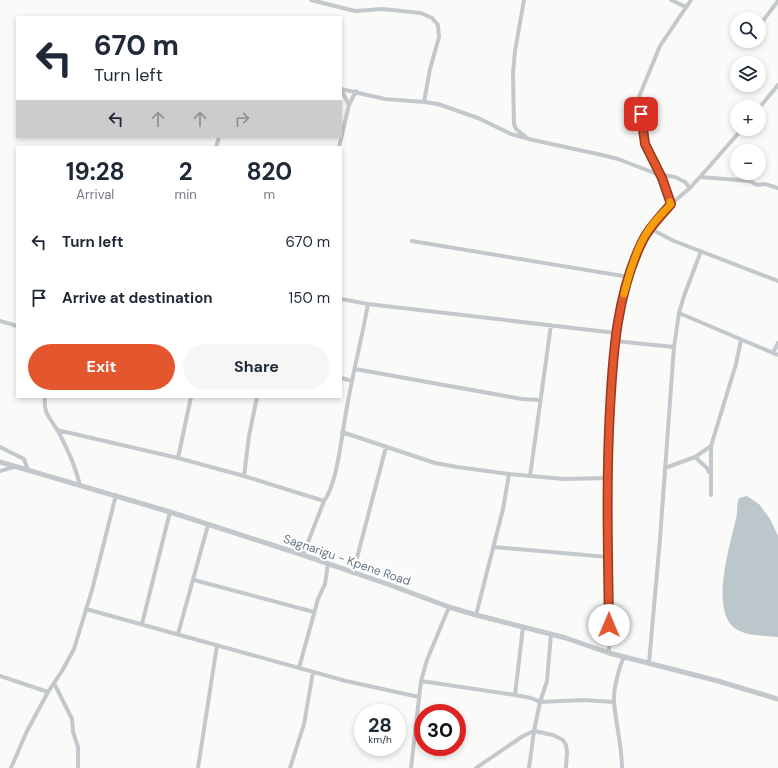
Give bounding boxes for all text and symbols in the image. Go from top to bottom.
map controls [730,12,766,180]
button: search [730,12,766,48]
text: 670 m [94,27,179,64]
icon: left [28,32,80,84]
button: layers [730,56,766,92]
text: Turn left [94,63,163,87]
pin [624,97,658,131]
button: + [730,100,766,136]
icon: arrive [630,103,652,125]
icon: left [105,108,127,130]
icon: ahead [147,108,169,130]
icon: ahead [189,108,211,130]
icon: right [231,108,253,130]
button: − [730,144,766,180]
text: 19:28 [66,156,125,187]
text: 2 [179,156,193,187]
text: 820 [247,156,292,187]
text: Arrival [76,186,114,203]
text: min [175,186,197,203]
text: m [264,186,275,203]
icon: left [28,231,50,253]
text: Turn left [62,232,123,252]
text: 670 m [286,232,330,252]
icon: arrive [28,287,50,309]
text: Arrive at destination [62,288,213,308]
text: 150 m [289,288,330,308]
button: Exit [28,344,175,390]
button: Share [183,344,330,390]
street label: Sagnarigu - Kpene Road [281,531,413,589]
position arrow [588,604,630,646]
speed limit sign: 30 [414,704,466,756]
text: 28 [368,712,392,738]
text: km/h [368,733,392,746]

